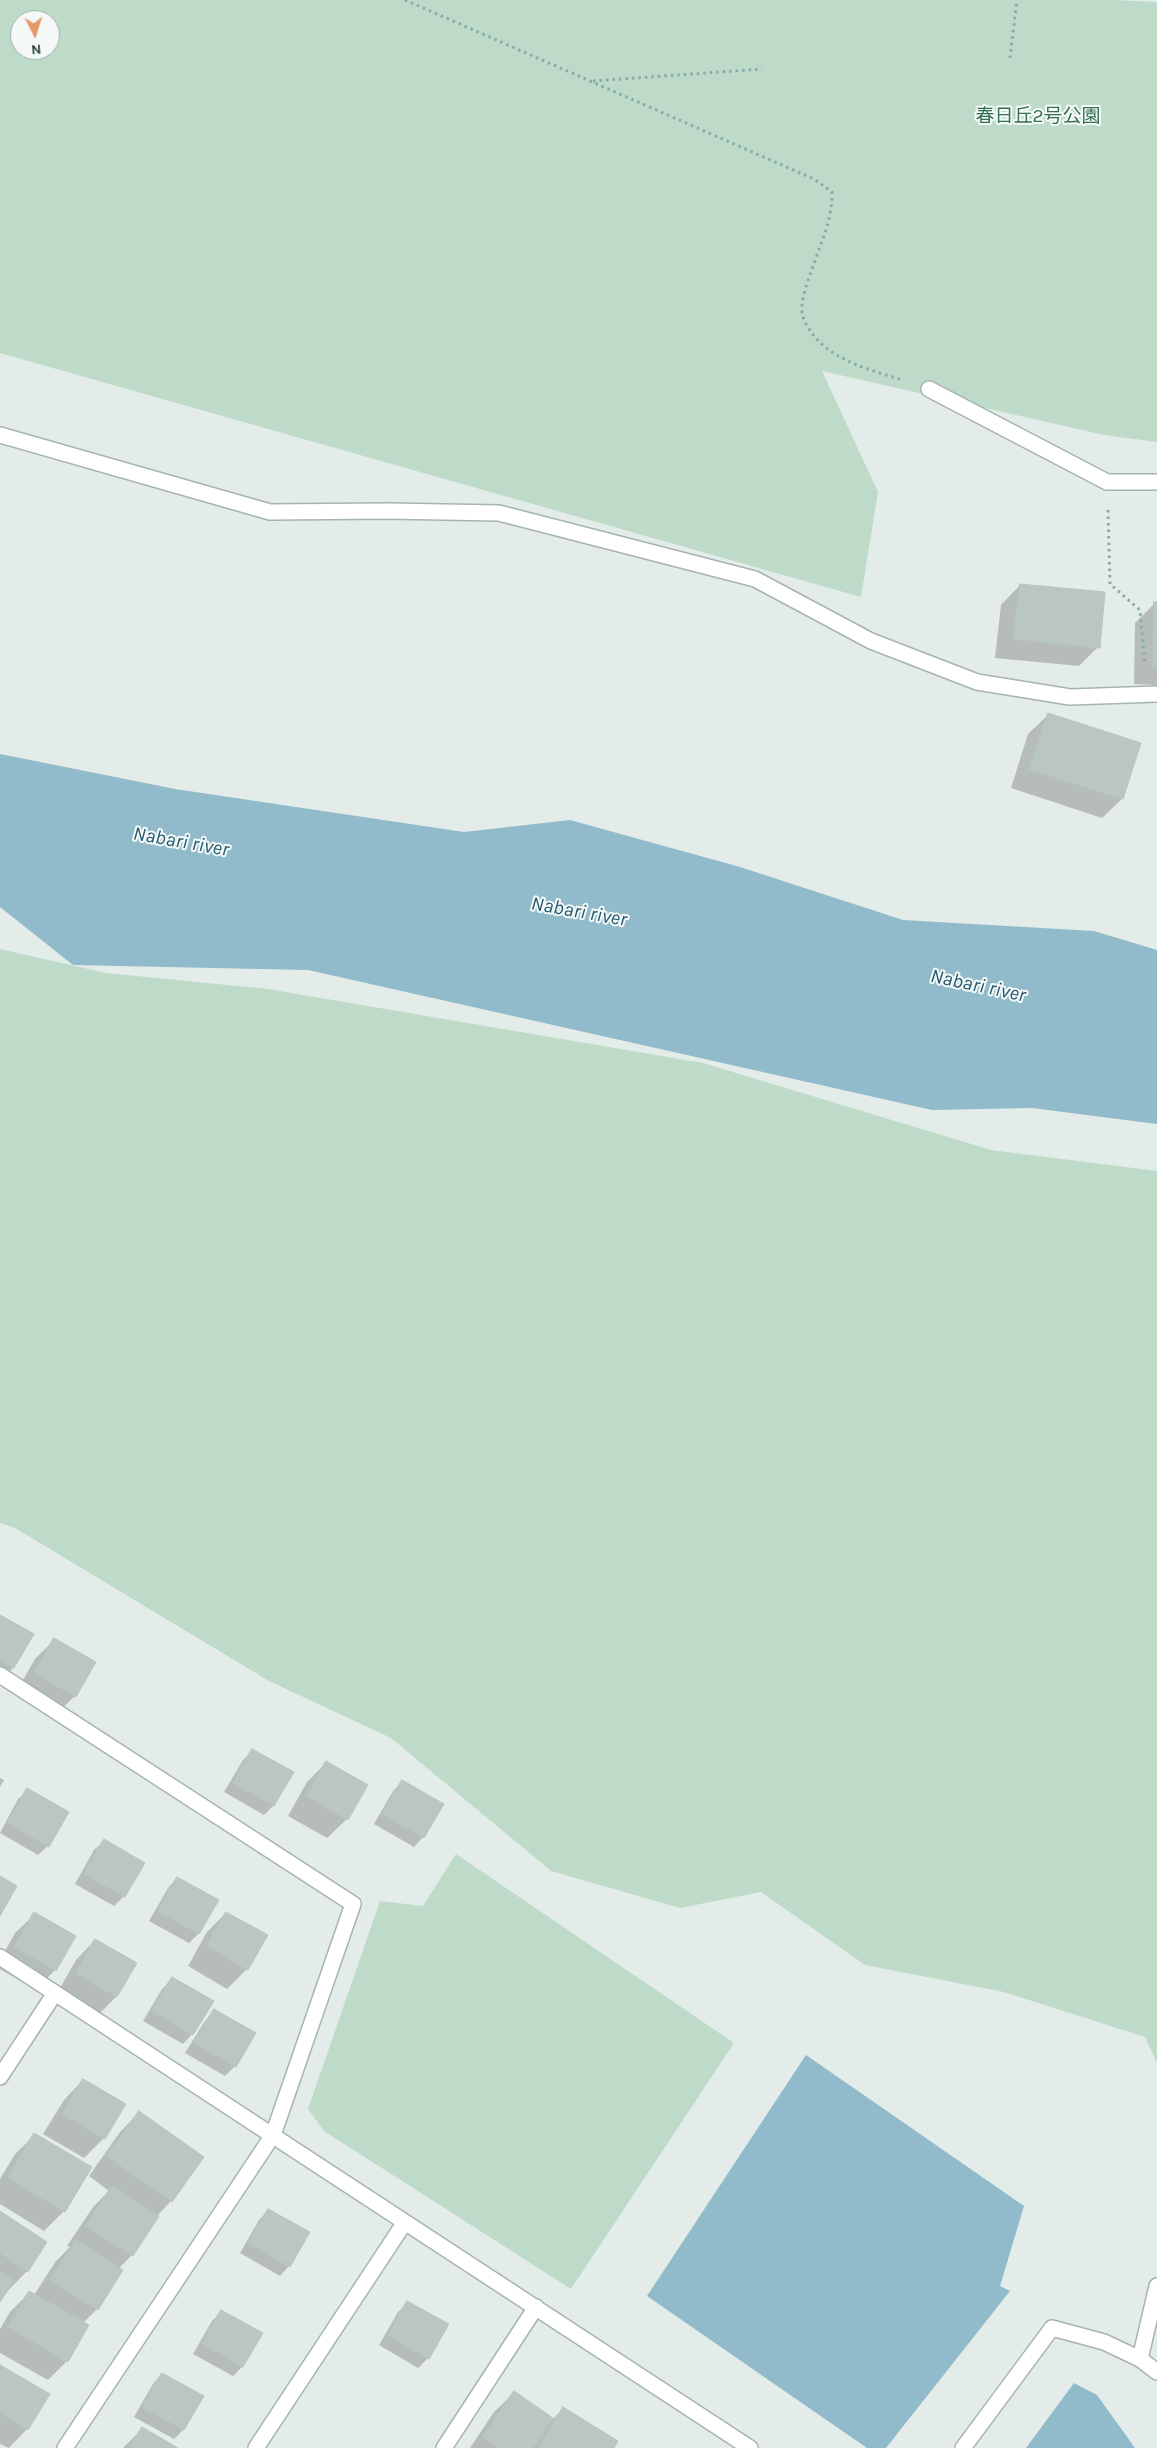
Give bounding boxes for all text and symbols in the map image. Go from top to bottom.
north arrow [10,10,60,60]
text: N [31,41,42,58]
park label: 春日丘2号公園 [975,106,1101,128]
water label: Nabari river [131,822,231,862]
water label: Nabari river [529,892,629,932]
water label: Nabari river [928,964,1028,1008]

